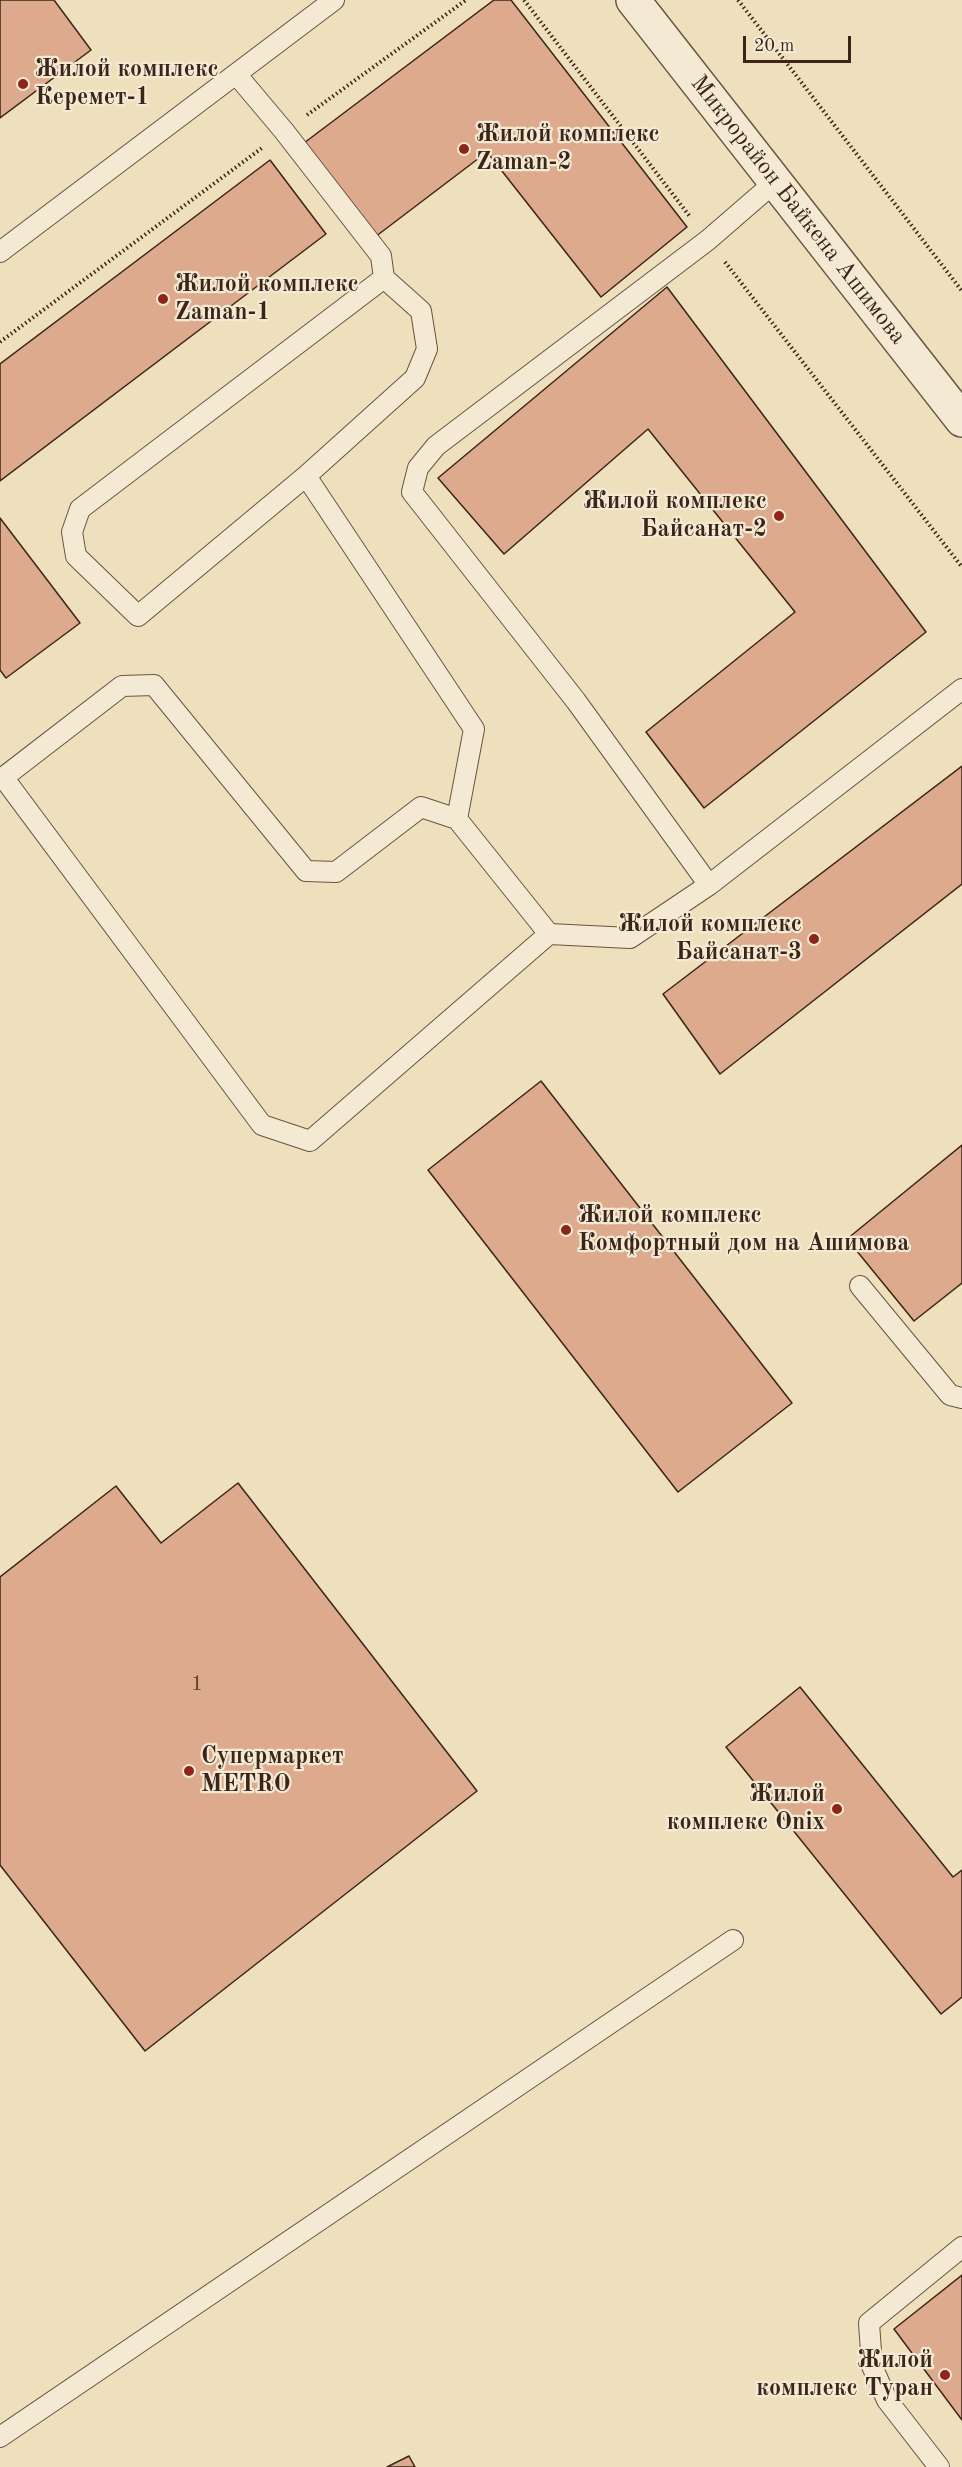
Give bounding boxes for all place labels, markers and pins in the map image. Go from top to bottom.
place label: Жилой комплекс Керемет-1 [35,56,219,112]
marker: Жилой комплекс Керемет-1 [16,77,30,91]
place label: Жилой комплекс Zaman-2 [476,121,660,177]
marker: Жилой комплекс Zaman-2 [457,142,471,156]
place label: Жилой комплекс Zaman-1 [175,271,359,327]
marker: Жилой комплекс Zaman-1 [156,292,170,306]
place label: Жилой комплекс Байсанат-2 [583,488,767,544]
marker: Жилой комплекс Байсанат-2 [772,509,786,523]
place label: Жилой комплекс Байсанат-3 [618,911,802,967]
marker: Жилой комплекс Байсанат-3 [807,932,821,946]
place label: Жилой комплекс Комфортный дом на Ашимова [578,1202,909,1258]
marker: Жилой комплекс Комфортный дом на Ашимова [559,1223,573,1237]
place label: Супермаркет METRO [201,1743,344,1799]
marker: Супермаркет METRO [182,1764,196,1778]
place label: Жилой комплекс Onix [667,1781,825,1837]
marker: Жилой комплекс Onix [830,1802,844,1816]
place label: Жилой комплекс Туран [756,2347,933,2403]
marker: Жилой комплекс Туран [938,2368,952,2382]

